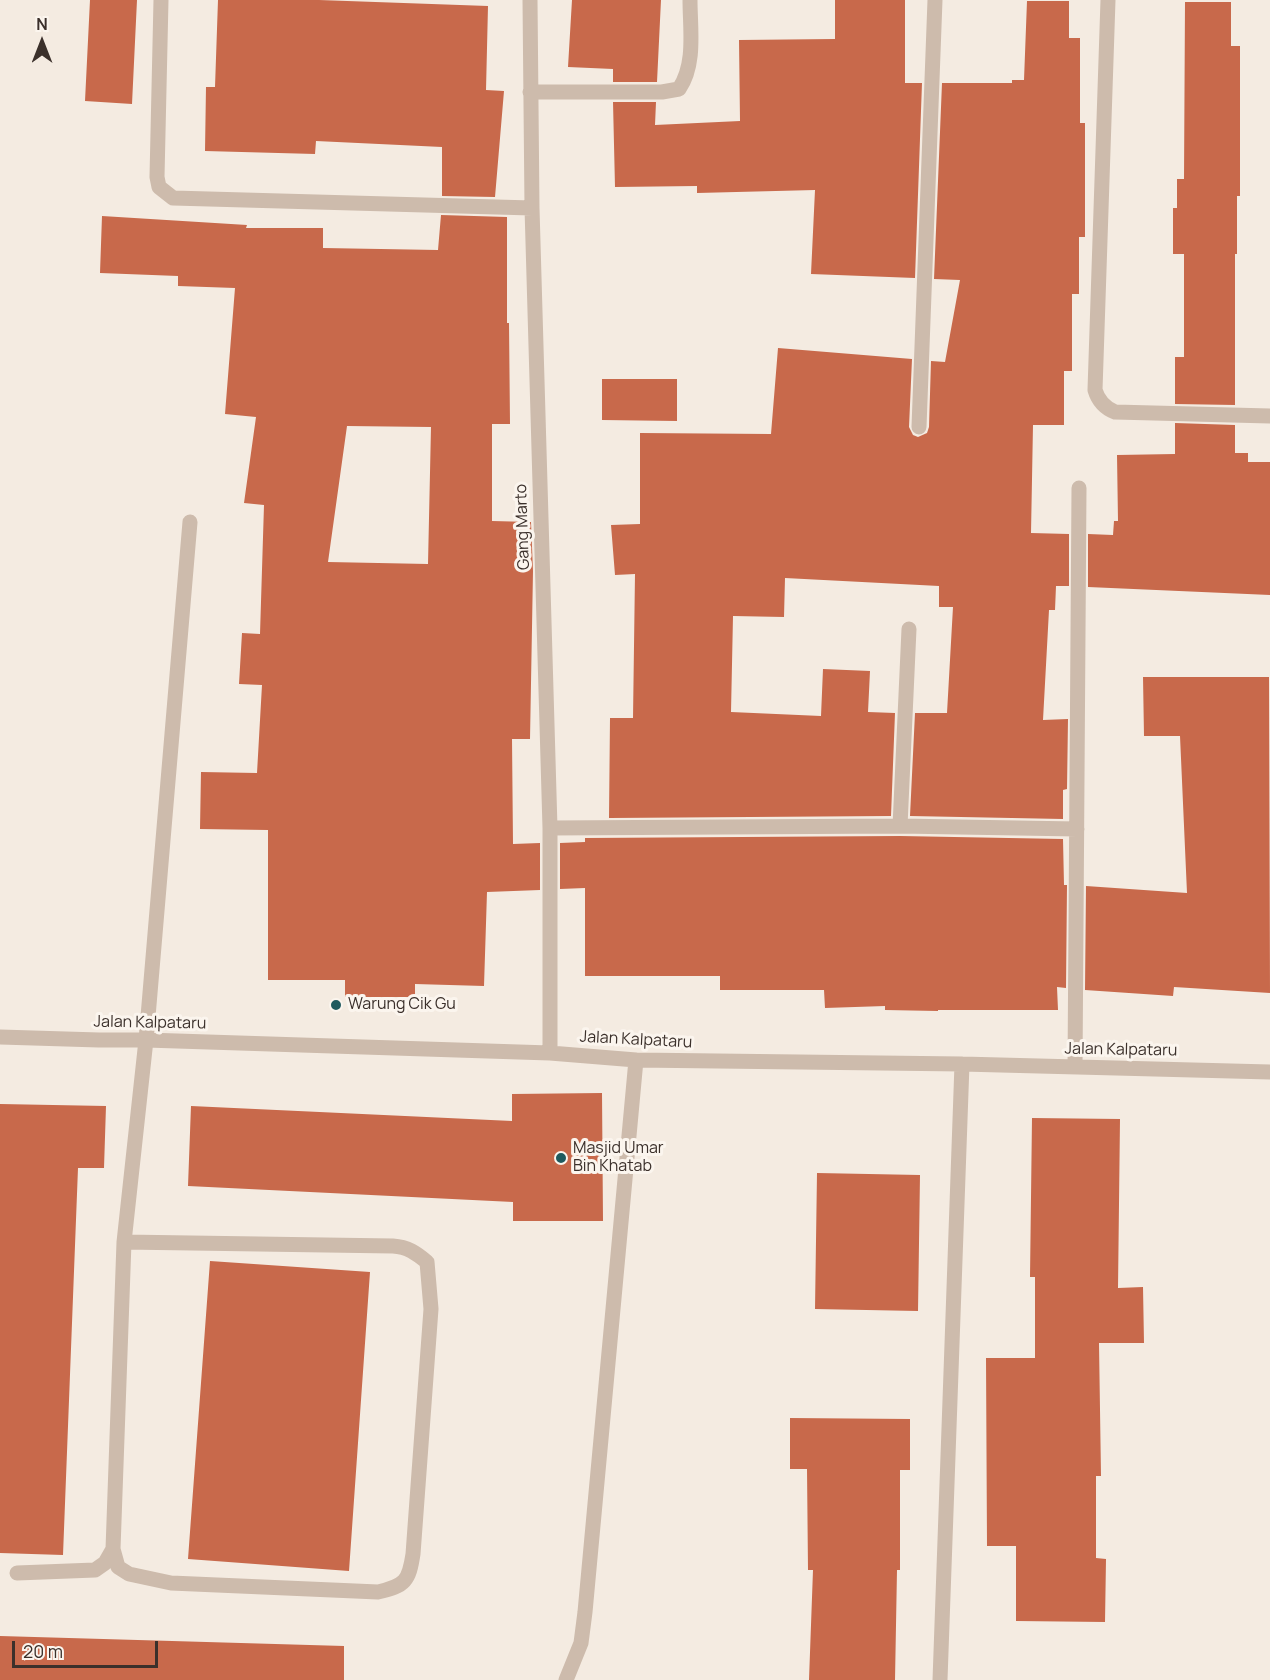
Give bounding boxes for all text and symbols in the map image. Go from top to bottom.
north arrow [12,12,72,72]
text: N [36,13,48,35]
street label: Gang Marto [512,484,534,570]
place label: Warung Cik Gu [348,995,456,1015]
marker: Warung Cik Gu [329,998,343,1012]
street label: Jalan Kalpataru [94,1012,206,1034]
street label: Jalan Kalpataru [579,1027,693,1053]
street label: Jalan Kalpataru [1065,1039,1177,1061]
place label: Masjid Umar Bin Khatab [573,1139,664,1177]
marker: Masjid Umar Bin Khatab [554,1151,568,1165]
scale bar [15,1629,160,1667]
text: 20 m [23,1639,63,1663]

